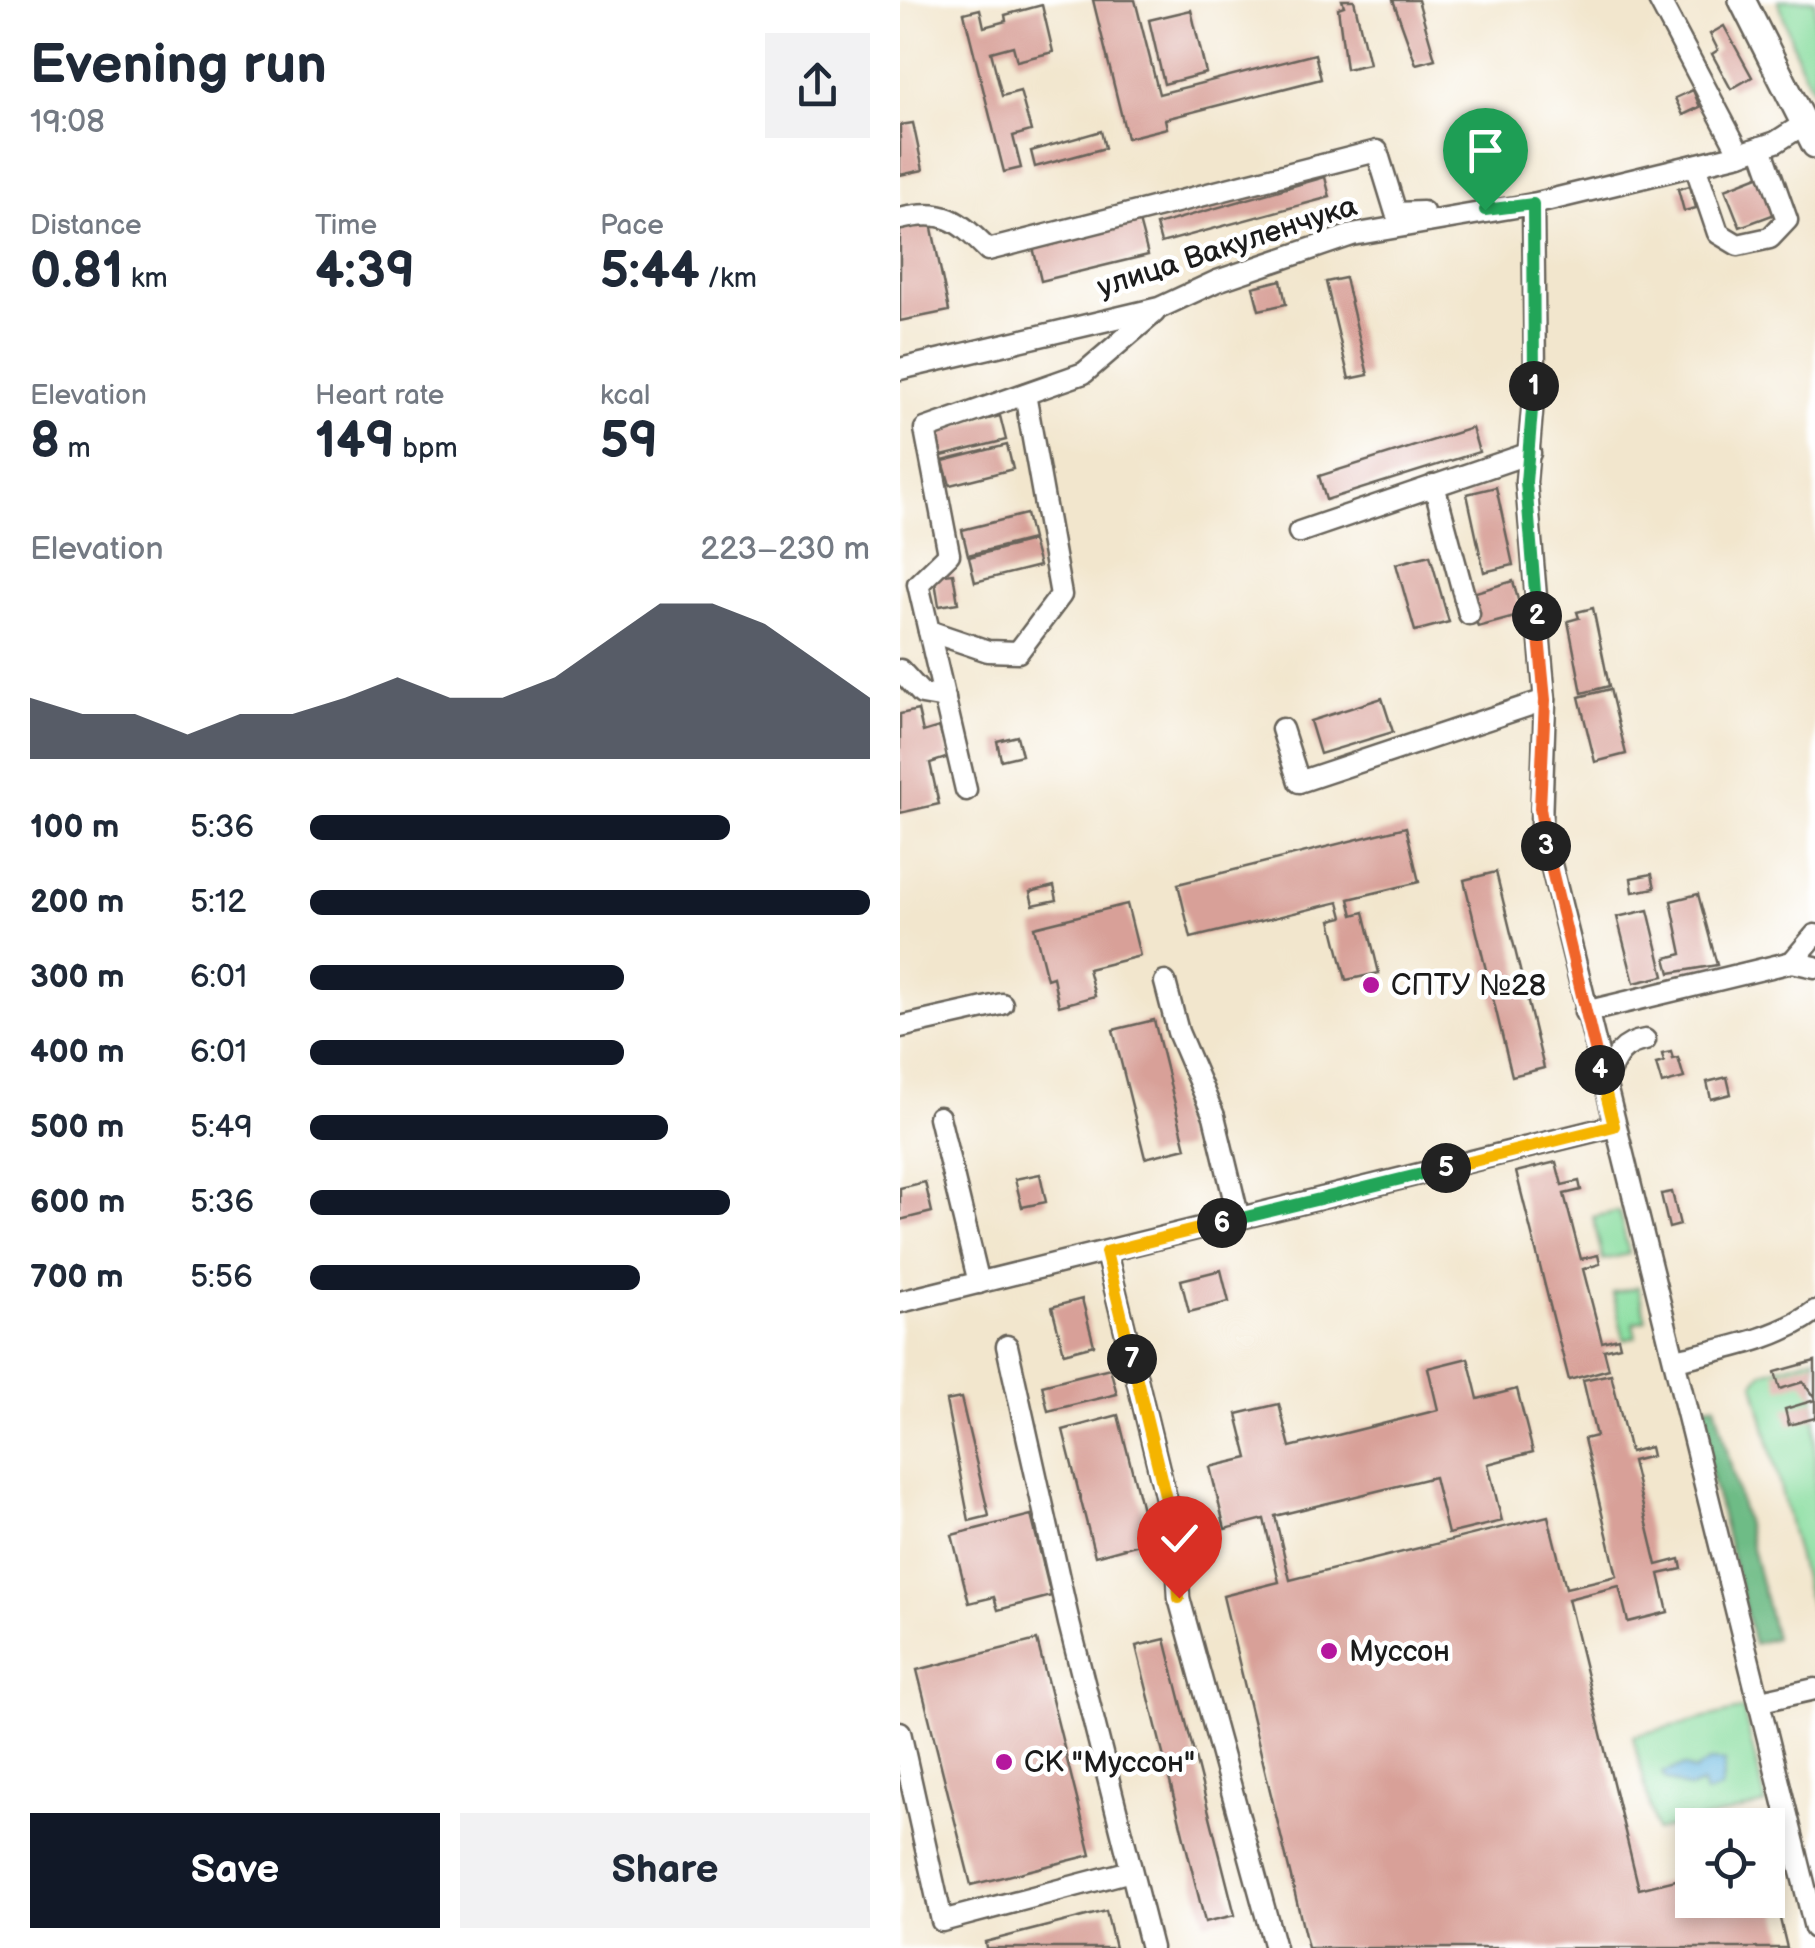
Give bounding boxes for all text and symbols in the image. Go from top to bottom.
text: Evening run [30,32,327,99]
button: share [765,33,870,138]
text: 19:08 [30,103,105,142]
pin [1443,108,1528,211]
icon: arrive [1458,123,1513,178]
street label: улица Вакуленчука [1093,188,1362,306]
text: Distance [30,209,142,242]
text: Time [315,209,377,242]
text: Pace [600,209,664,242]
text: 0.81 [30,242,123,302]
text: 4:39 [315,242,415,302]
text: 5:44 [600,242,700,302]
text: km [123,262,168,295]
text: /km [700,262,757,295]
pin: 1 [1509,361,1559,411]
text: 1 [1528,369,1540,402]
text: Elevation [30,379,147,412]
text: Heart rate [315,379,444,412]
text: kcal [600,379,650,412]
text: 8 [30,412,60,472]
text: 149 [315,412,395,472]
text: 59 [600,412,658,472]
text: m [60,432,91,465]
text: bpm [395,432,458,465]
text: Elevation [30,530,163,569]
text: 223–230 m [700,530,870,569]
pin: 2 [1512,591,1562,641]
text: 2 [1529,599,1545,632]
text: 100 m [30,808,119,847]
text: 5:36 [190,808,254,847]
pin: 3 [1521,821,1571,871]
text: 3 [1538,829,1554,862]
text: 200 m [30,883,124,922]
text: 5:12 [190,883,246,922]
text: 300 m [30,958,125,997]
text: 6:01 [190,958,247,997]
place label: СПТУ №28 [1391,968,1546,1004]
marker: СПТУ №28 [1360,974,1382,996]
text: 400 m [30,1033,125,1072]
text: 6:01 [190,1033,247,1072]
pin: 4 [1575,1045,1625,1095]
text: 4 [1592,1053,1608,1086]
text: 500 m [30,1108,124,1147]
text: 5:49 [190,1108,253,1147]
pin: 5 [1421,1143,1471,1193]
text: 5 [1438,1151,1454,1184]
text: 600 m [30,1183,125,1222]
text: 5:36 [190,1183,254,1222]
pin: 6 [1197,1198,1247,1248]
text: 6 [1214,1206,1230,1239]
text: 700 m [30,1258,123,1297]
text: 5:56 [190,1258,253,1297]
pin: 7 [1107,1334,1157,1384]
text: 7 [1124,1342,1140,1375]
pin [1137,1496,1222,1599]
icon: check [1152,1511,1207,1566]
place label: Муссон [1349,1634,1450,1670]
marker: Муссон [1318,1640,1340,1662]
place label: СК "Муссон" [1024,1745,1195,1781]
marker: СК "Муссон" [993,1751,1015,1773]
map controls [1675,1808,1785,1918]
button: locate [1675,1808,1785,1918]
button: Save [30,1813,440,1928]
button: Share [460,1813,870,1928]

